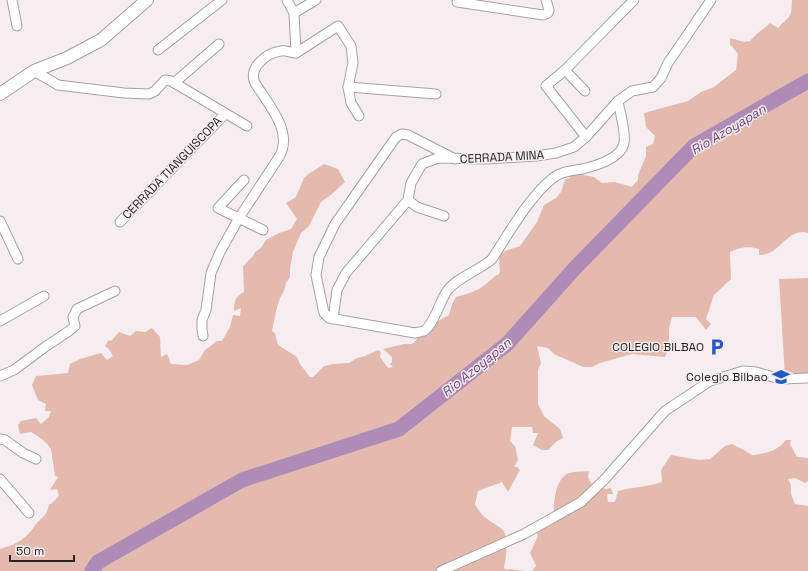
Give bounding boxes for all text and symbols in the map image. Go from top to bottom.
water label: Rio Azoyapan [688,100,770,158]
street label: CERRADA TIANGUISCOPA [119,113,226,223]
street label: CERRADA MINA [459,147,545,167]
water label: Rio Azoyapan [438,334,515,401]
parking icon: COLEGIO BILBAO [707,337,727,357]
place label: COLEGIO BILBAO [612,339,704,355]
school or university icon: Colegio Bilbao [771,367,791,387]
place label: Colegio Bilbao [686,369,768,385]
scale bar [10,537,74,563]
text: 50 m [16,543,44,559]

